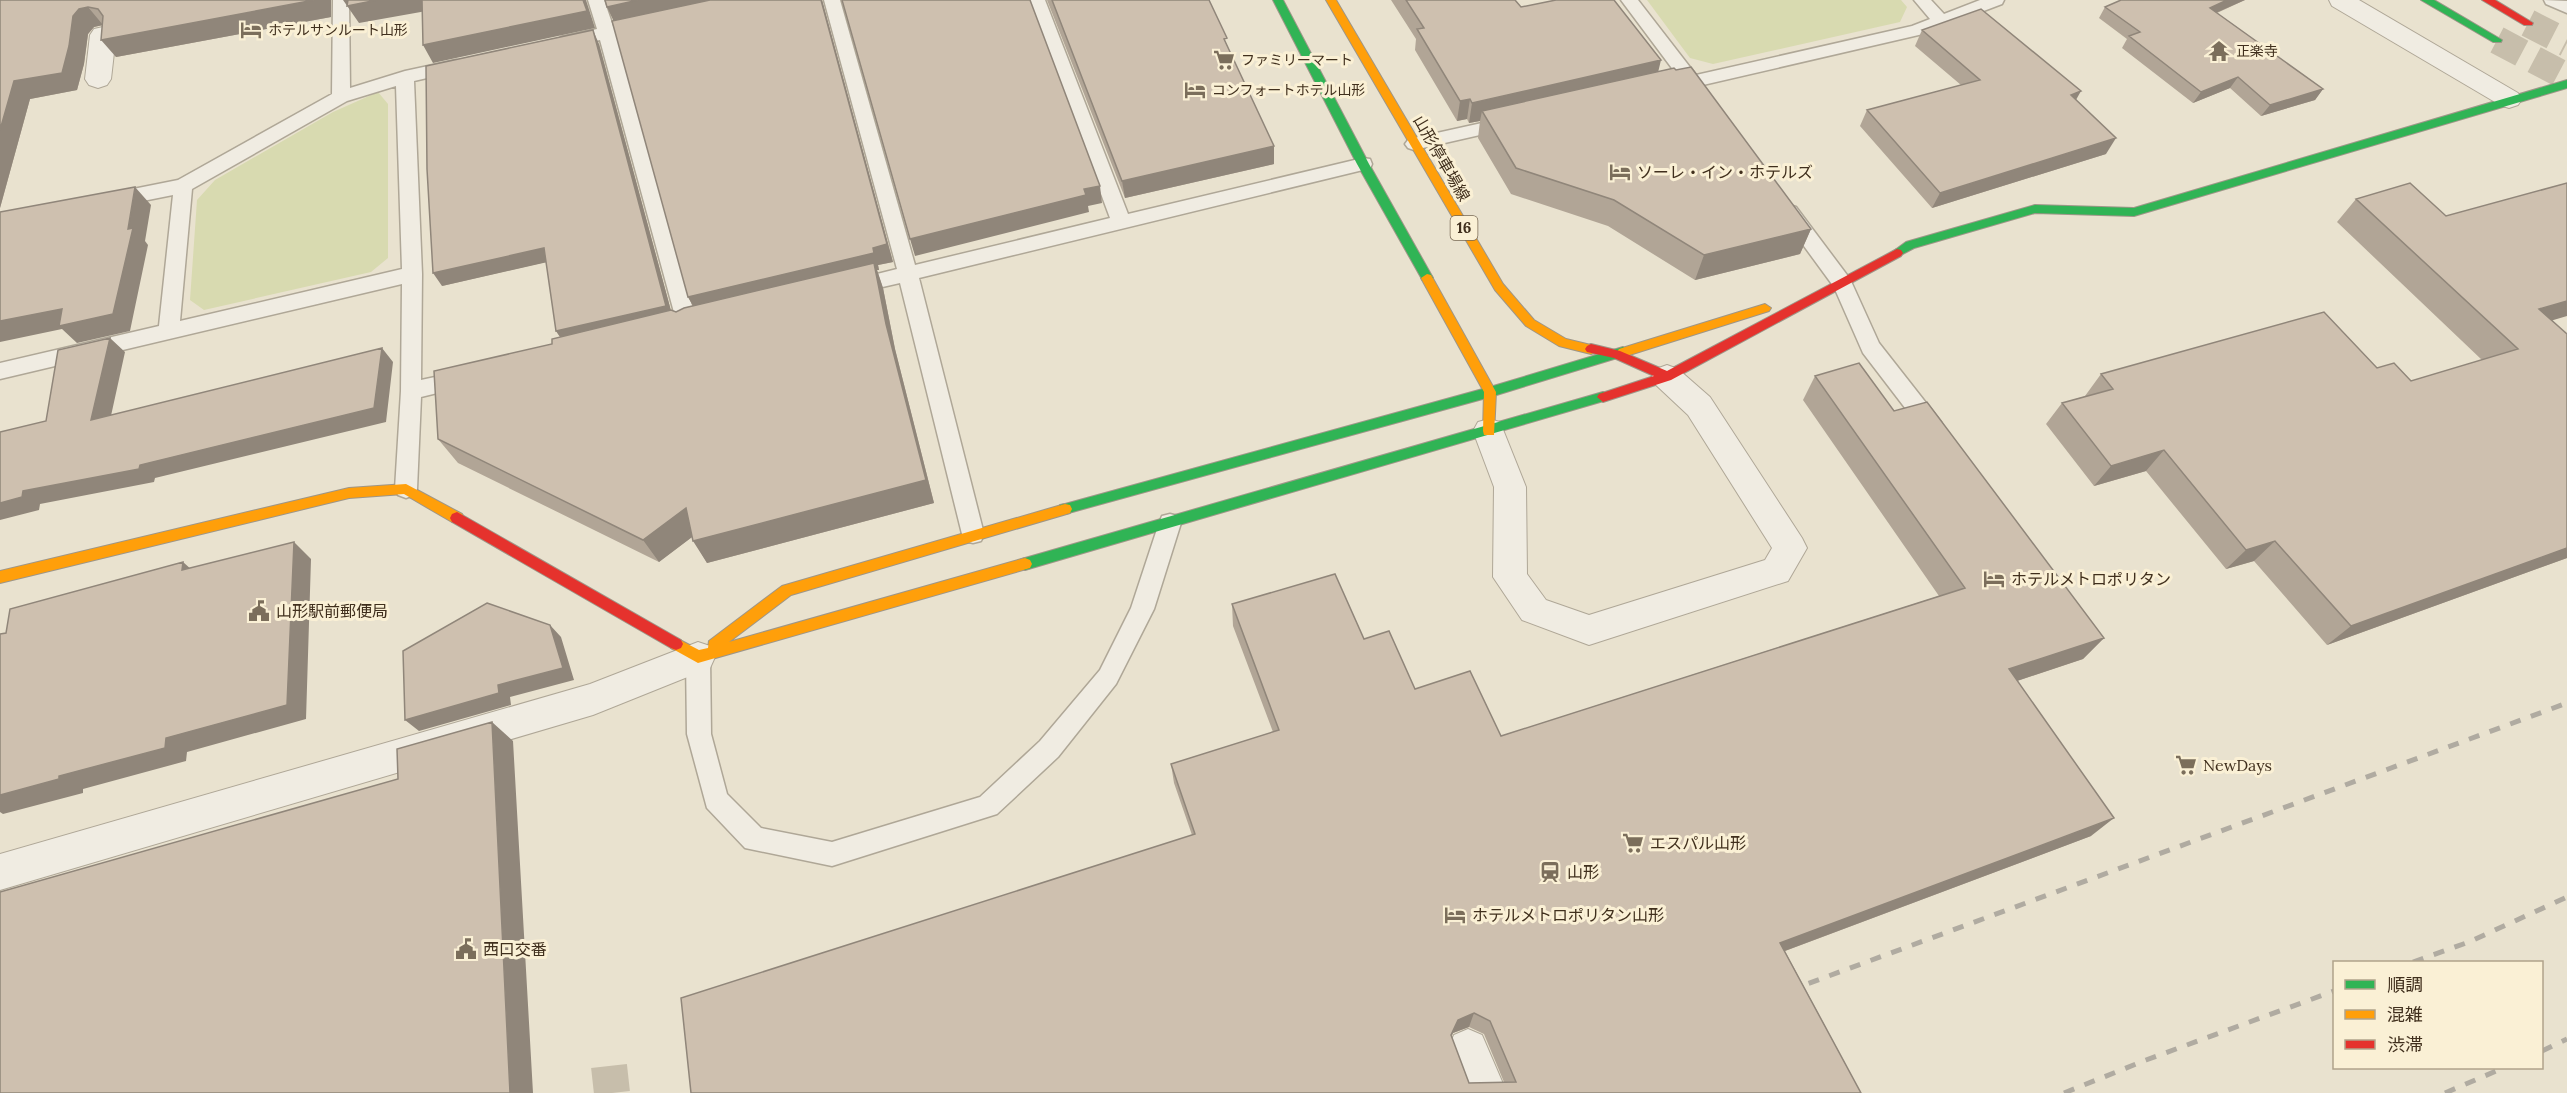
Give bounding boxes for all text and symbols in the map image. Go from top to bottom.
hotel icon: ホテルサンルート山形 [239,18,263,42]
place label: ホテルサンルート山形 [268,21,408,39]
temple icon: 正楽寺 [2207,39,2231,63]
place label: 正楽寺 [2236,42,2278,60]
supermarket icon: ファミリーマート [1212,48,1236,72]
place label: ファミリーマート [1241,51,1353,69]
hotel icon: コンフォートホテル山形 [1183,78,1207,102]
place label: コンフォートホテル山形 [1212,81,1366,99]
street label: 山形停車場線 [1409,111,1475,205]
hotel icon: ソーレ・イン・ホテルズ [1608,160,1632,184]
place label: ソーレ・イン・ホテルズ [1637,162,1813,182]
road number: 16 [1450,216,1478,240]
hotel icon: ホテルメトロポリタン [1982,567,2006,591]
place label: ホテルメトロポリタン [2011,569,2171,589]
public building icon: 山形駅前郵便局 [247,599,271,623]
place label: 山形駅前郵便局 [276,601,388,621]
supermarket icon: NewDays [2174,753,2198,777]
place label: NewDays [2203,755,2272,775]
supermarket icon: エスパル山形 [1621,831,1645,855]
place label: エスパル山形 [1650,833,1746,853]
station icon: 山形 [1538,860,1562,884]
place label: 山形 [1567,862,1599,882]
hotel icon: ホテルメトロポリタン山形 [1443,903,1467,927]
place label: ホテルメトロポリタン山形 [1472,905,1664,925]
public building icon: 西口交番 [454,937,478,961]
place label: 西口交番 [483,939,547,959]
legend [2333,961,2543,1069]
text: 順調 [2387,973,2423,996]
text: 混雑 [2387,1003,2423,1026]
text: 渋滞 [2387,1033,2423,1056]

